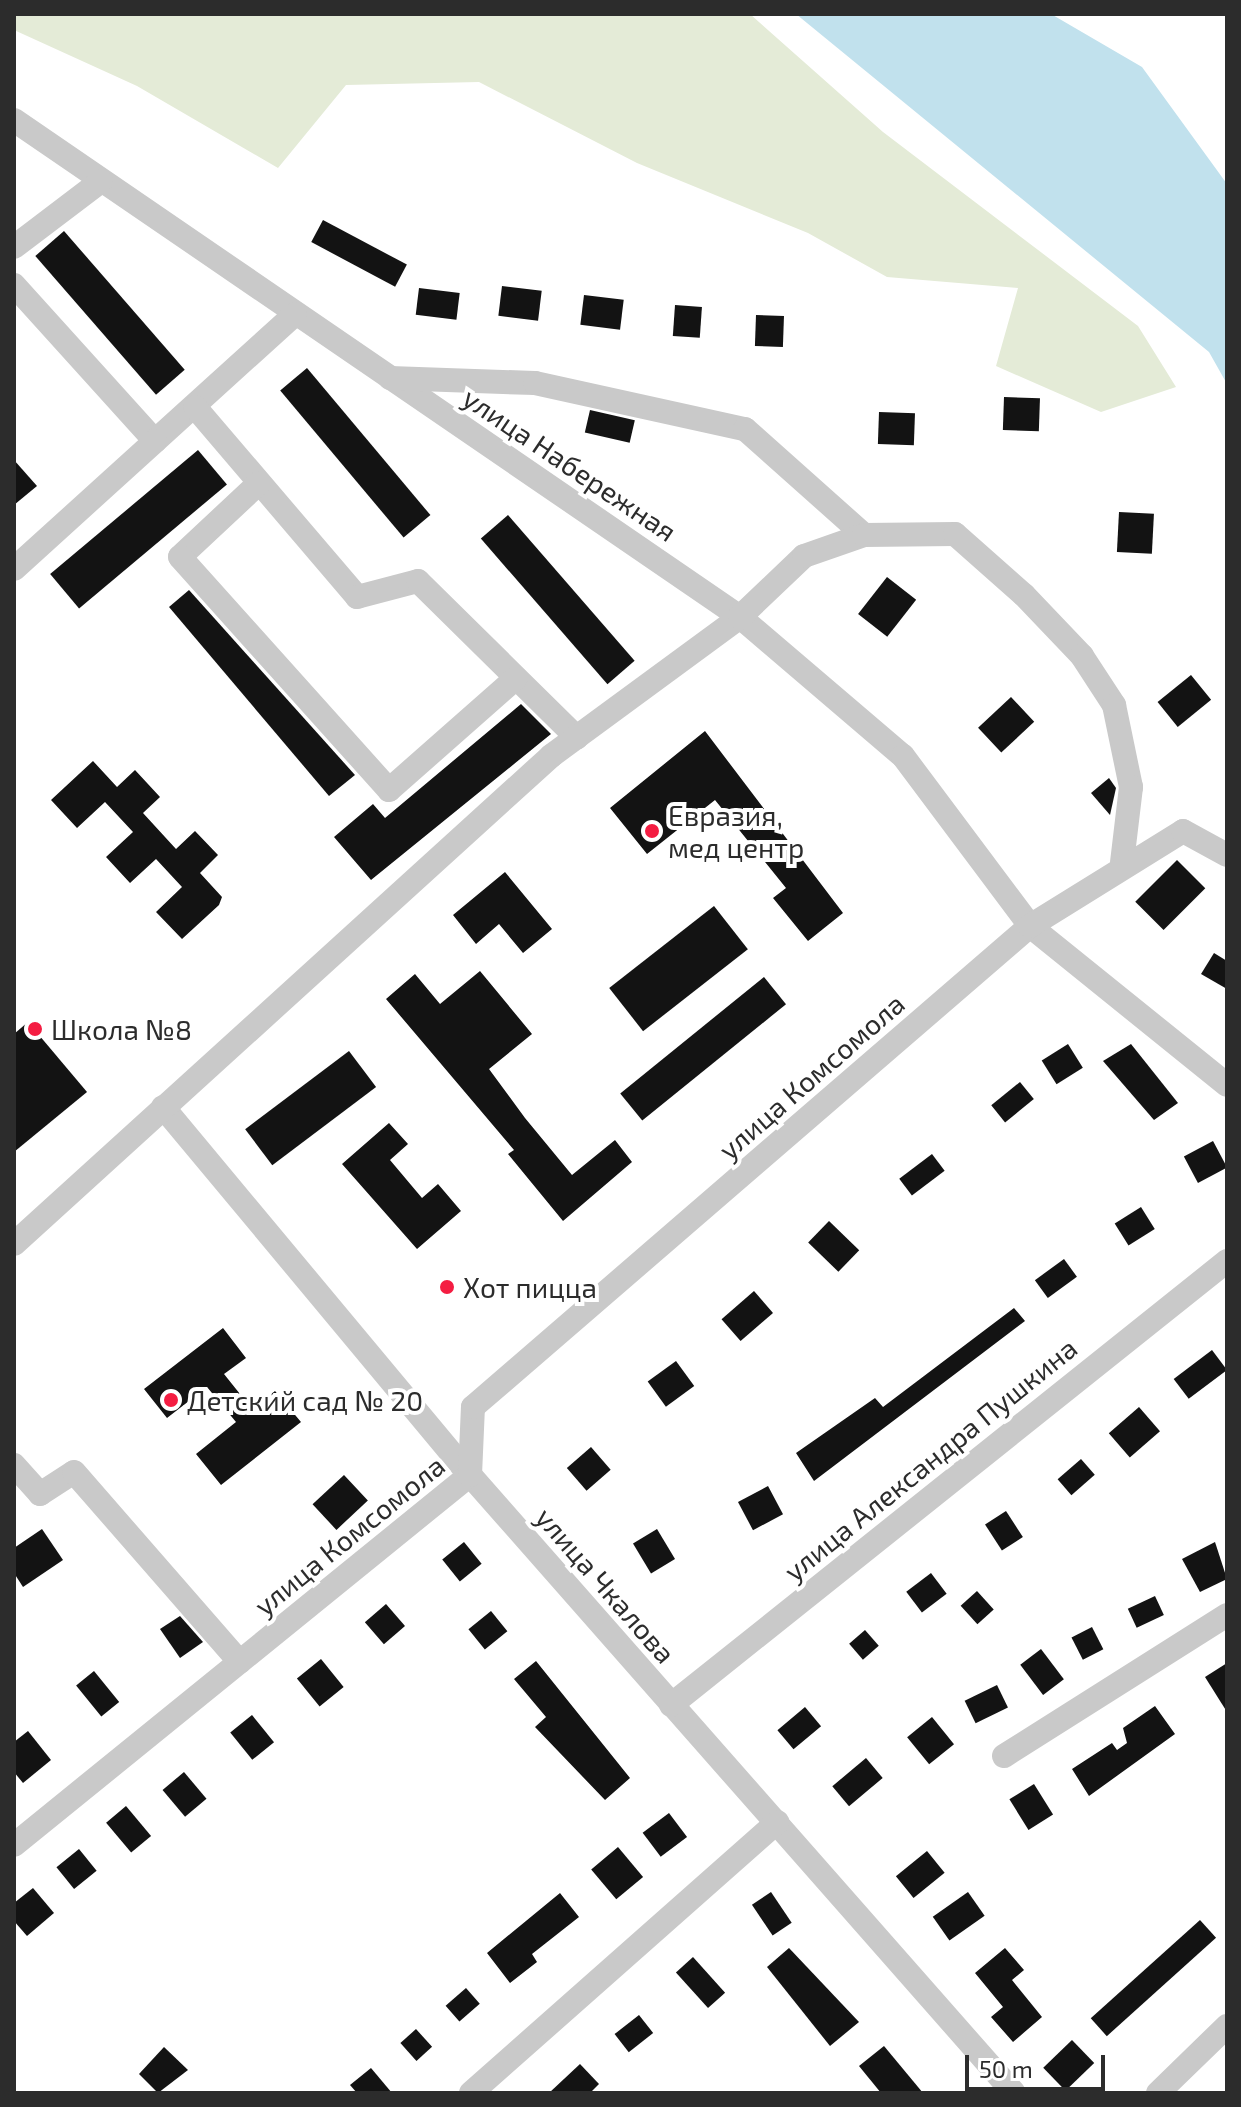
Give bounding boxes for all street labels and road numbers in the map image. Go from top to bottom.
street label: улица Набережная [457,380,683,548]
street label: улица Комсомола [711,986,911,1166]
street label: улица Александра Пушкина [777,1330,1083,1588]
street label: улица Комсомола [247,1448,451,1622]
street label: улица Чкалова [529,1500,683,1670]

